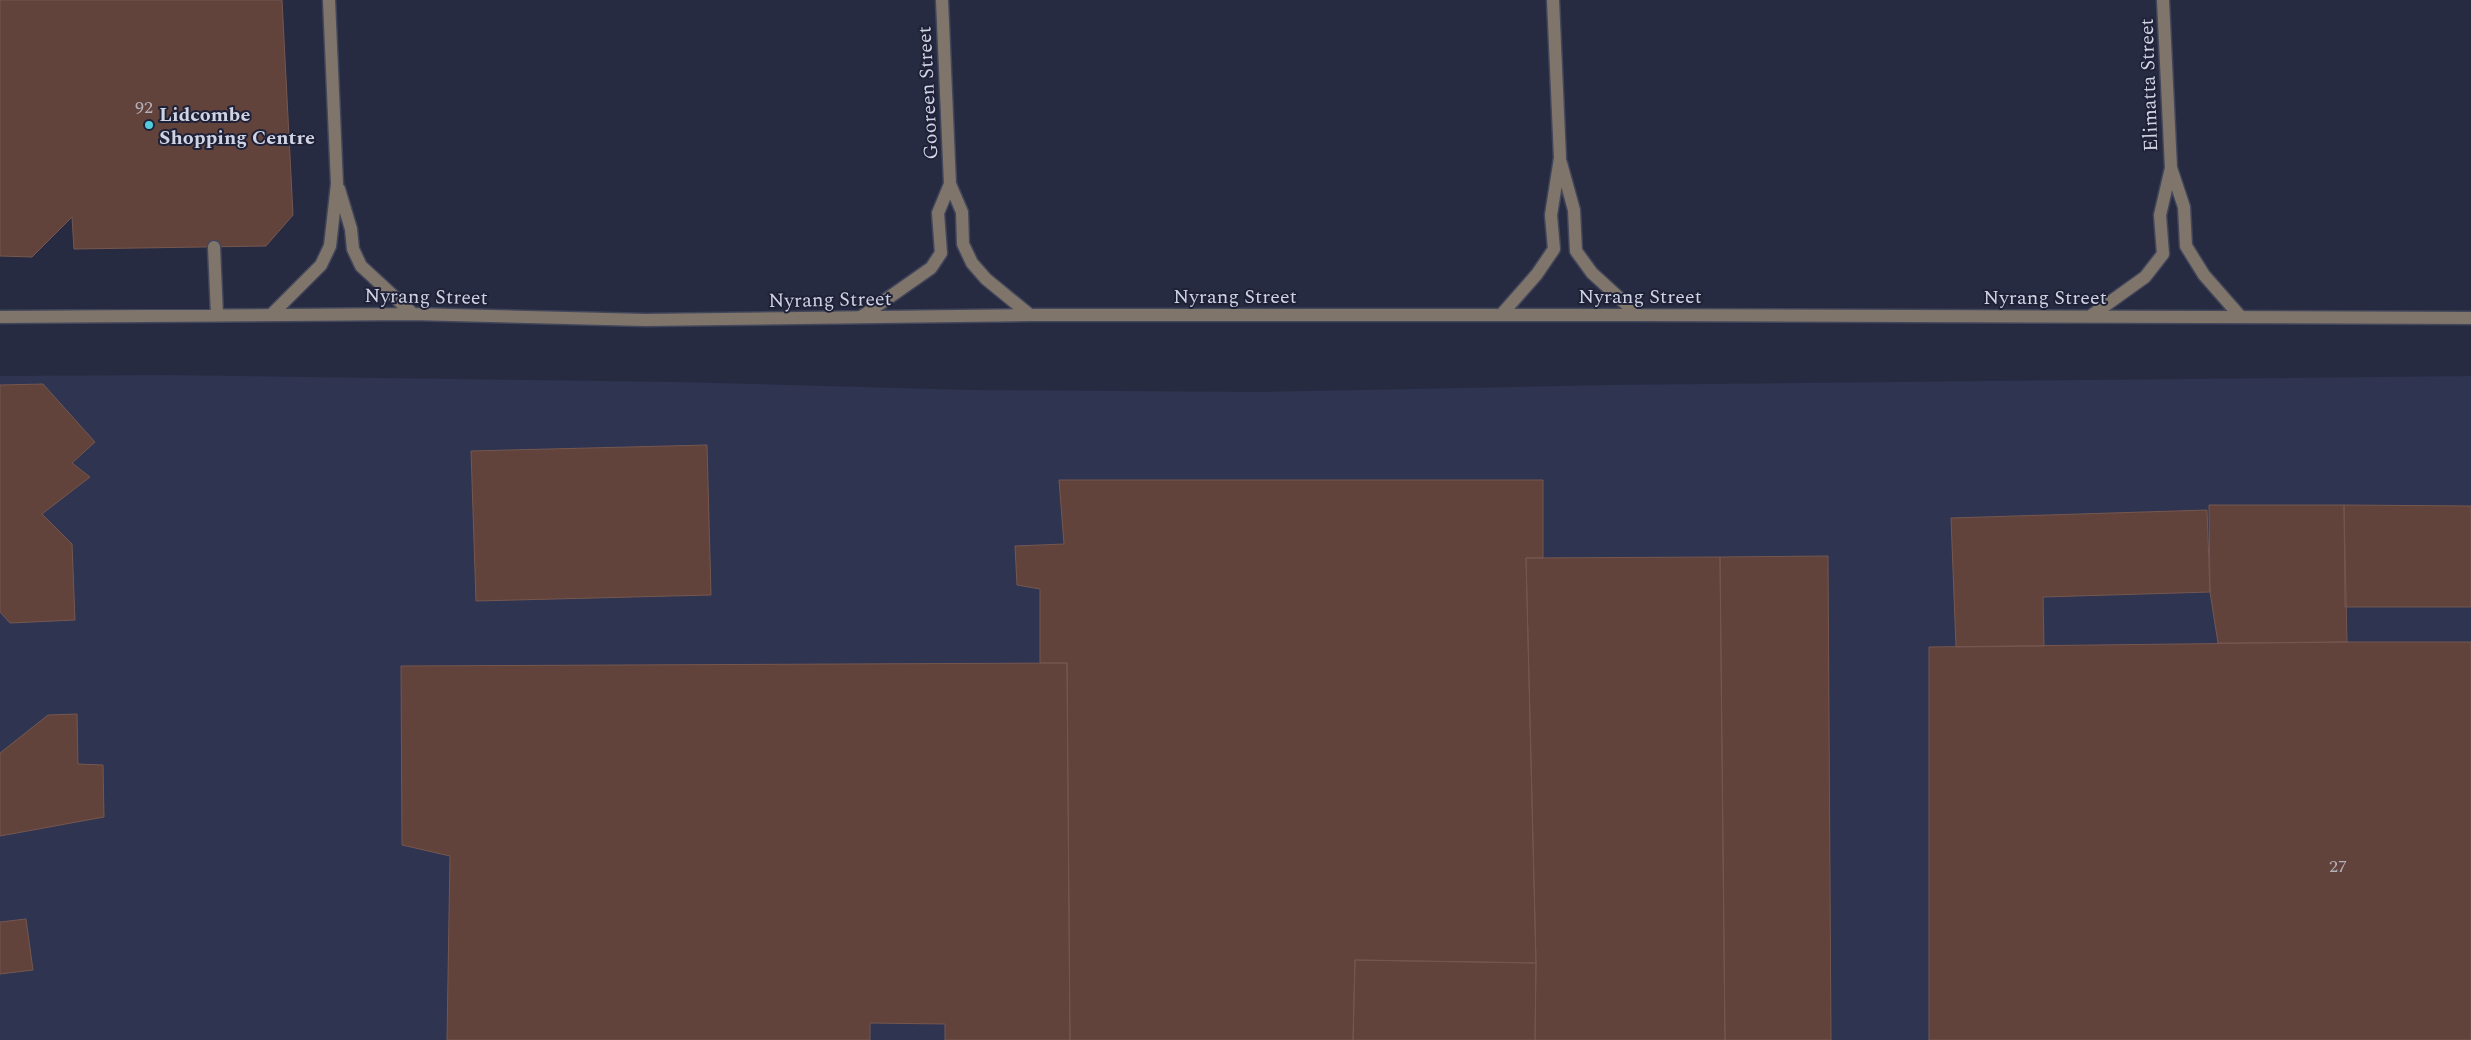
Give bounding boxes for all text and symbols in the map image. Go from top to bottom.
street label: Elimatta Street [2132,18,2166,152]
street label: Gooreen Street [910,26,946,160]
house number: 92 [135,94,153,121]
place label: Lidcombe Shopping Centre [159,100,315,153]
marker: Lidcombe Shopping Centre [143,119,155,131]
street label: Nyrang Street [364,281,488,313]
street label: Nyrang Street [1173,282,1297,312]
street label: Nyrang Street [1578,282,1702,312]
street label: Nyrang Street [1983,283,2107,313]
street label: Nyrang Street [768,284,892,316]
house number: 27 [2329,853,2347,880]

